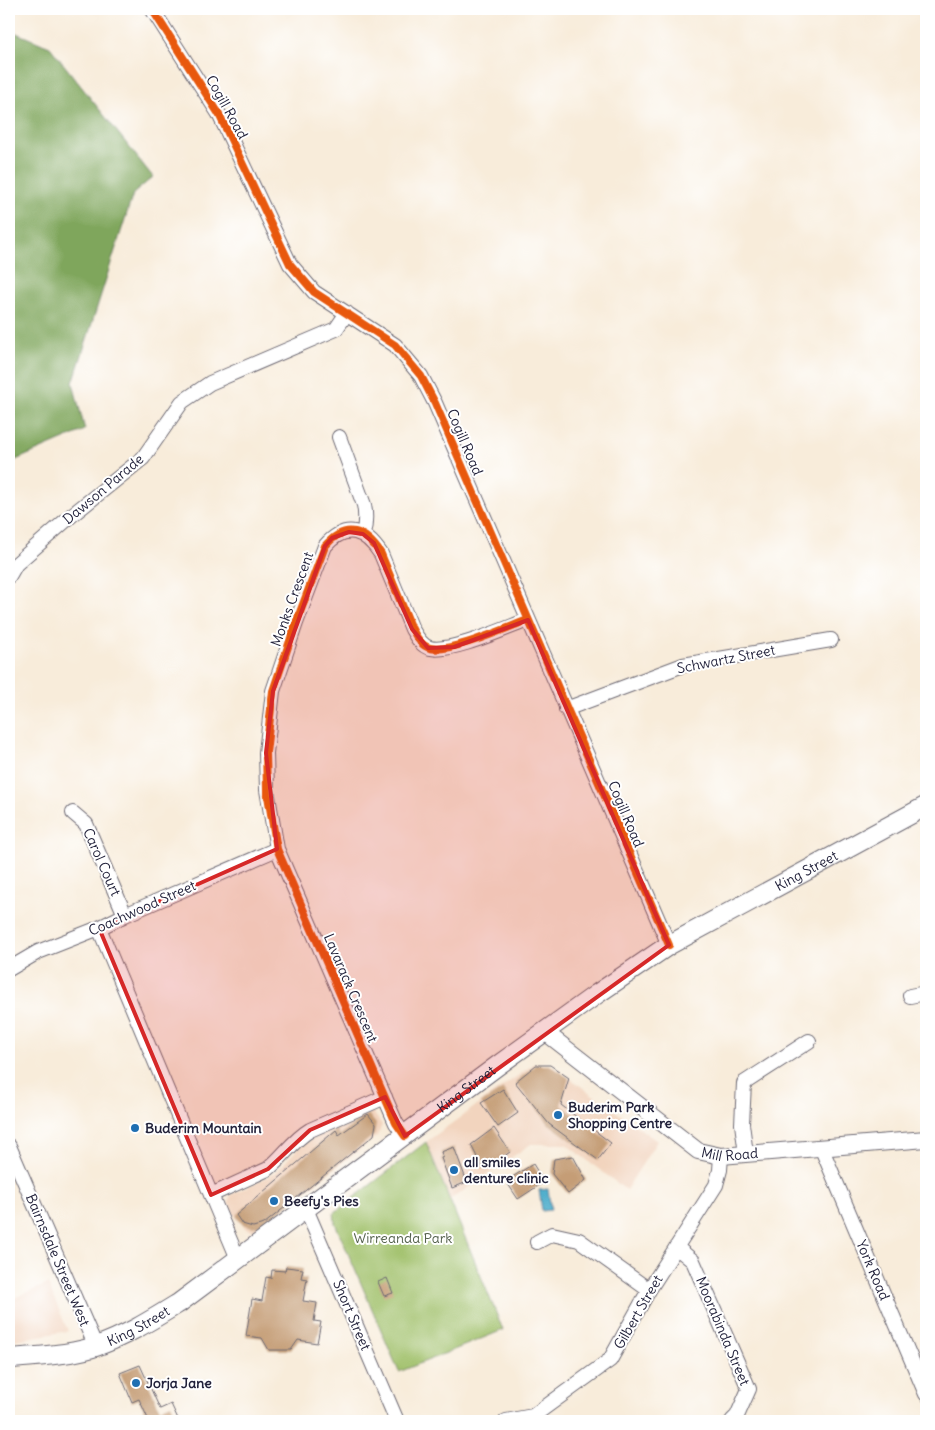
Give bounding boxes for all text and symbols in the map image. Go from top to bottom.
street label: Cogill Road [202,72,252,142]
street label: Cogill Road [443,406,487,478]
street label: Dawson Parade [59,450,147,528]
street label: Monks Crescent [267,549,318,649]
street label: Schwartz Street [675,641,777,677]
street label: Cogill Road [604,778,648,850]
street label: Carol Court [79,825,125,899]
street label: King Street [772,846,841,895]
street label: Coachwood Street [86,876,199,940]
street label: Lavarack Crescent [320,931,382,1046]
street label: King Street [433,1061,499,1117]
place label: Buderim Park Shopping Centre [568,1098,672,1132]
marker: Buderim Park Shopping Centre [552,1109,564,1121]
place label: Buderim Mountain [145,1119,262,1137]
marker: Buderim Mountain [129,1122,141,1134]
street label: Mill Road [700,1143,759,1165]
place label: all smiles denture clinic [464,1153,549,1187]
marker: all smiles denture clinic [448,1164,460,1176]
street label: Bairnsdale Street West [22,1191,94,1329]
place label: Beefy's Pies [284,1192,359,1210]
marker: Beefy's Pies [268,1195,280,1207]
park label: Wirreanda Park [354,1229,453,1247]
street label: York Road [852,1237,894,1303]
street label: Gilbert Street [610,1271,667,1352]
street label: Moorabinda Street [692,1274,754,1388]
street label: Short Street [329,1277,375,1353]
street label: King Street [104,1302,173,1350]
place label: Jorja Jane [146,1374,212,1392]
marker: Jorja Jane [130,1377,142,1389]

